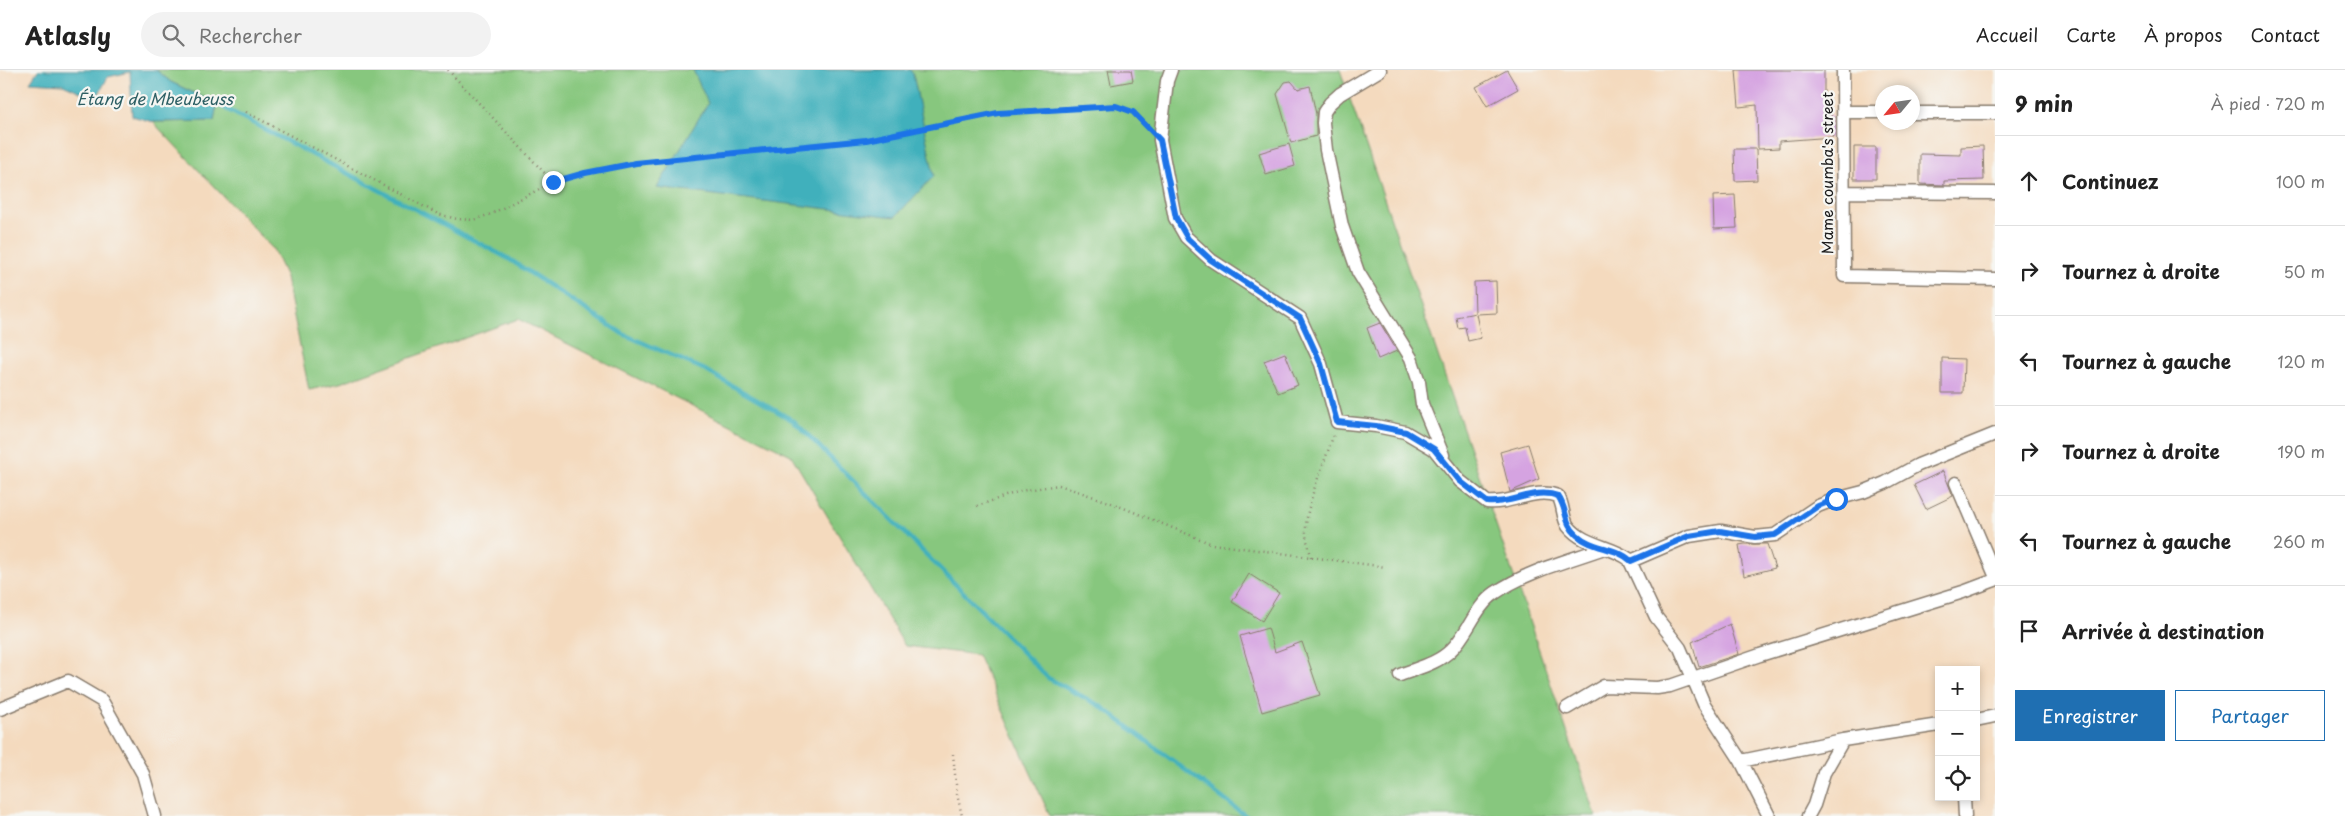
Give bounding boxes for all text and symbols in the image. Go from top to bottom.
search box [141,12,491,57]
text: Atlasly [25,17,111,53]
icon: search [159,21,187,49]
text: Rechercher [199,21,302,49]
text: Accueil [1976,21,2038,48]
text: Carte [2066,21,2116,48]
text: À propos [2144,21,2222,48]
text: Contact [2250,21,2320,48]
north arrow [1875,85,1920,130]
water label: Étang de Mbeubeuss [77,86,235,110]
text: 9 min [2015,87,2073,119]
text: À pied · 720 m [2211,91,2325,115]
street label: Mame coumba's street [1815,92,1838,254]
icon: ahead [2015,167,2043,195]
text: Continuez [2062,167,2159,195]
text: 100 m [2276,169,2325,193]
route end [542,171,565,194]
icon: right [2015,257,2043,285]
text: Tournez à droite [2062,257,2220,285]
text: 50 m [2284,259,2325,283]
icon: left [2015,347,2043,375]
text: Tournez à gauche [2062,347,2231,375]
text: 120 m [2278,349,2325,373]
icon: right [2015,437,2043,465]
text: Tournez à droite [2062,437,2220,465]
text: 190 m [2277,439,2325,463]
route start [1825,488,1848,511]
icon: left [2015,527,2043,555]
text: Tournez à gauche [2062,527,2231,555]
text: 260 m [2273,529,2325,553]
icon: arrive [2015,617,2043,645]
text: Arrivée à destination [2062,617,2265,645]
map controls [1935,666,1980,801]
button: + [1935,666,1980,711]
button: Enregistrer [2015,690,2165,741]
button: Partager [2175,690,2325,741]
button: − [1935,711,1980,756]
button: locate [1935,756,1980,801]

